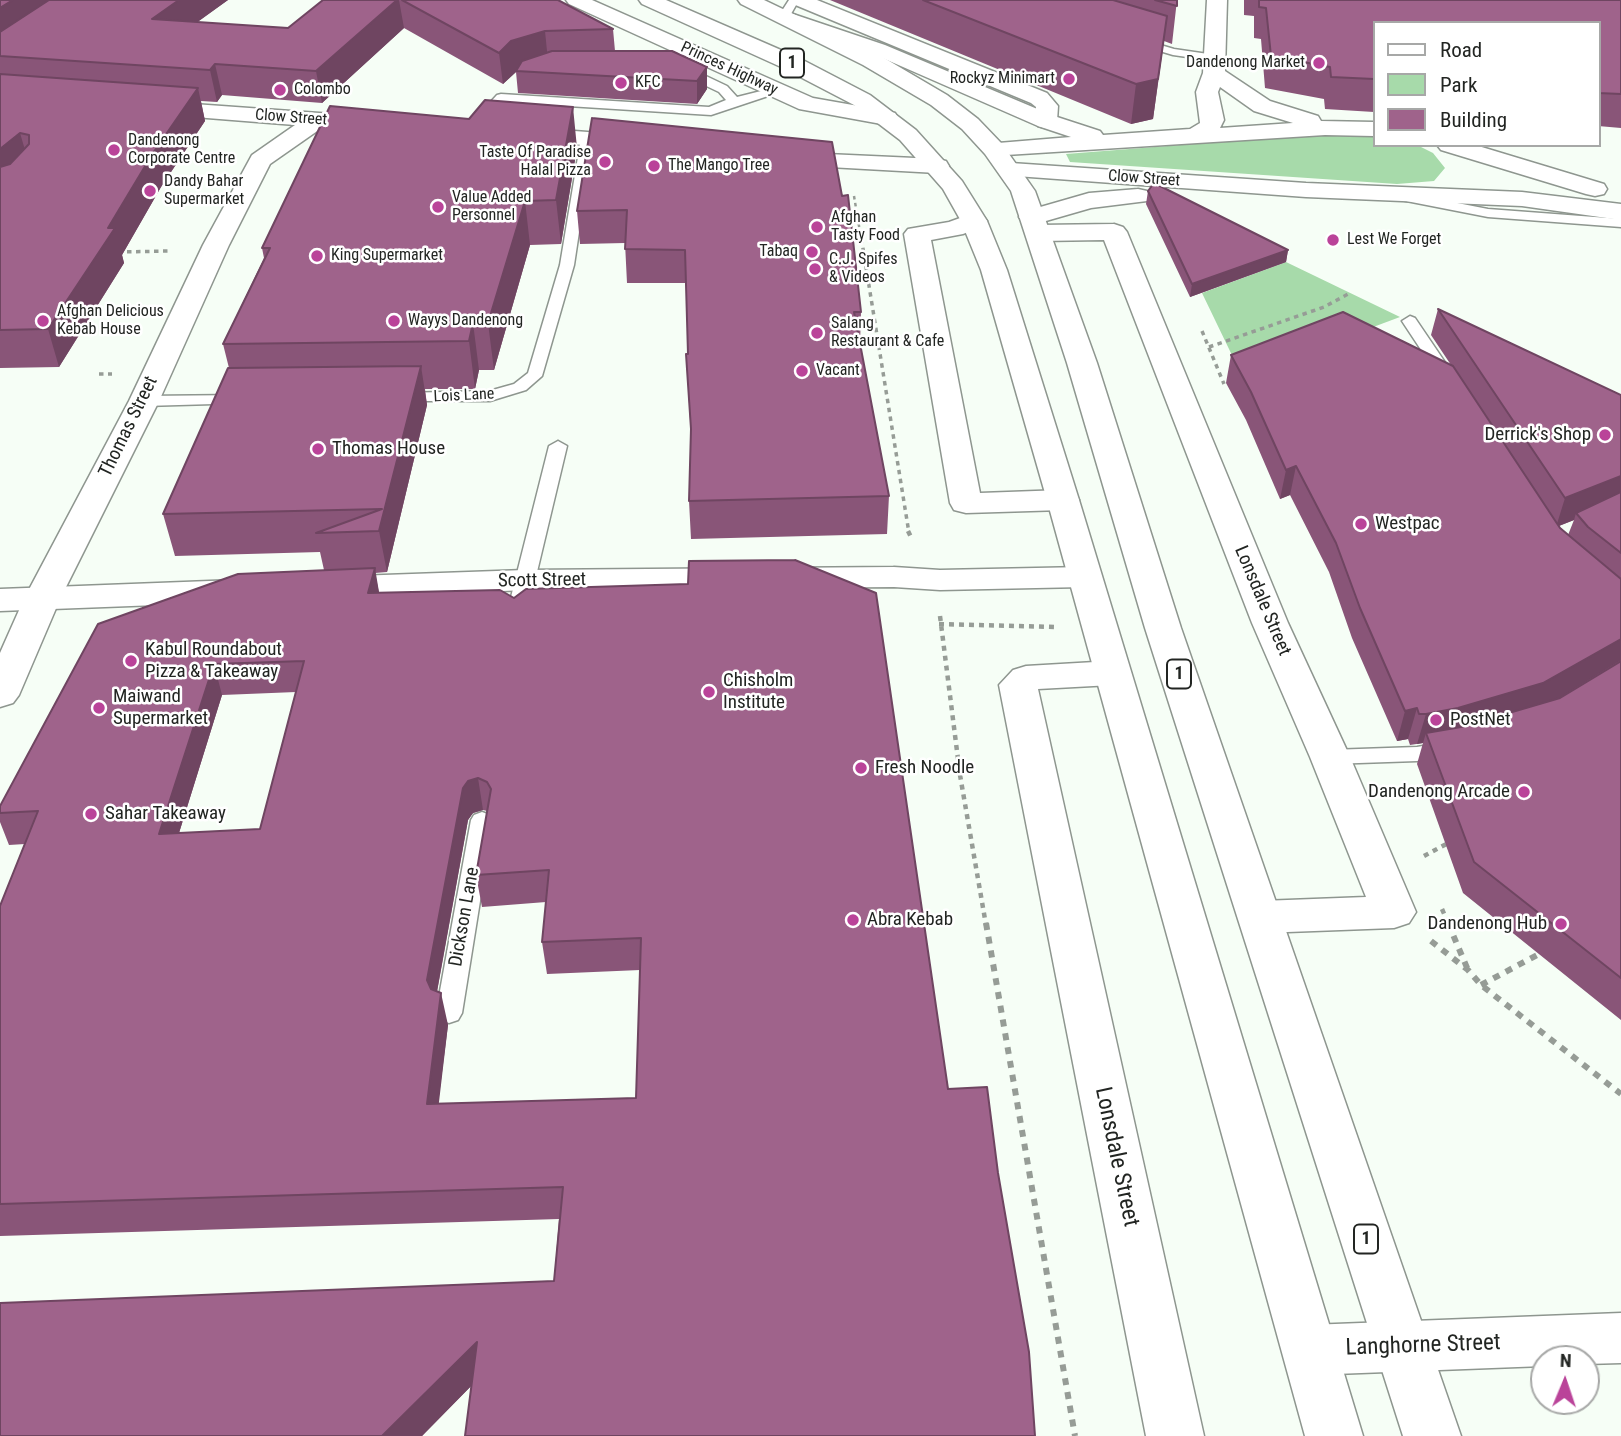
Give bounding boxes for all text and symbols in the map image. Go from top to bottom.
legend [1372,21,1600,147]
street label: Princes Highway [677,38,781,100]
text: Road [1440,38,1482,62]
road number: 1 [780,48,804,78]
place label: Dandenong Market [1186,53,1305,73]
marker: Dandenong Market [1311,55,1327,71]
place label: Rockyz Minimart [950,69,1055,89]
marker: Rockyz Minimart [1061,71,1077,87]
place label: KFC [635,73,660,93]
text: Park [1440,73,1477,97]
marker: KFC [613,75,629,91]
place label: Colombo [294,80,351,100]
marker: Colombo [272,82,288,98]
street label: Clow Street [254,106,328,130]
text: Building [1440,108,1507,132]
place label: Dandenong Corporate Centre [128,131,235,169]
marker: Dandenong Corporate Centre [106,142,122,158]
place label: Taste Of Paradise Halal Pizza [479,143,591,181]
marker: Taste Of Paradise Halal Pizza [597,154,613,170]
place label: The Mango Tree [668,156,770,176]
marker: The Mango Tree [646,158,662,174]
street label: Clow Street [1107,167,1181,191]
place label: Dandy Bahar Supermarket [164,172,244,210]
marker: Dandy Bahar Supermarket [142,183,158,199]
place label: Value Added Personnel [452,188,531,226]
marker: Value Added Personnel [430,199,446,215]
place label: Afghan Tasty Food [831,208,900,246]
marker: Afghan Tasty Food [809,219,825,235]
place label: Lest We Forget [1347,230,1441,250]
marker: Lest We Forget [1325,232,1341,248]
place label: Tabaq [759,242,798,262]
marker: Tabaq [804,244,820,260]
place label: King Supermarket [331,246,443,266]
marker: King Supermarket [309,248,325,264]
place label: C.J. Spifes & Videos [829,250,897,288]
marker: C.J. Spifes & Videos [807,261,823,277]
place label: Afghan Delicious Kebab House [57,302,164,340]
place label: Wayys Dandenong [408,311,523,331]
marker: Afghan Delicious Kebab House [35,313,51,329]
marker: Wayys Dandenong [386,313,402,329]
place label: Salang Restaurant & Cafe [831,314,944,352]
marker: Salang Restaurant & Cafe [809,325,825,341]
place label: Vacant [816,361,860,381]
marker: Vacant [794,363,810,379]
street label: Thomas Street [95,373,163,481]
street label: Lois Lane [433,385,495,407]
place label: Derrick's Shop [1484,424,1591,446]
marker: Derrick's Shop [1597,427,1613,443]
place label: Thomas House [332,438,445,460]
marker: Thomas House [310,441,326,457]
place label: Westpac [1375,513,1440,535]
marker: Westpac [1353,516,1369,532]
street label: Lonsdale Street [1229,543,1295,659]
street label: Scott Street [498,569,586,593]
place label: Kabul Roundabout Pizza & Takeaway [145,639,282,683]
marker: Kabul Roundabout Pizza & Takeaway [123,653,139,669]
road number: 1 [1167,660,1191,688]
place label: Chisholm Institute [723,670,793,714]
marker: Chisholm Institute [701,684,717,700]
place label: Maiwand Supermarket [113,686,208,730]
marker: Maiwand Supermarket [91,700,107,716]
place label: PostNet [1450,709,1511,731]
marker: PostNet [1428,712,1444,728]
place label: Fresh Noodle [875,757,974,779]
marker: Fresh Noodle [853,760,869,776]
place label: Dandenong Arcade [1368,781,1510,803]
marker: Dandenong Arcade [1516,784,1532,800]
place label: Sahar Takeaway [105,803,226,825]
marker: Sahar Takeaway [83,806,99,822]
street label: Dickson Lane [445,866,485,968]
place label: Abra Kebab [867,909,953,931]
marker: Abra Kebab [845,912,861,928]
place label: Dandenong Hub [1428,913,1547,935]
marker: Dandenong Hub [1553,916,1569,932]
street label: Lonsdale Street [1088,1085,1144,1229]
road number: 1 [1354,1224,1378,1254]
street label: Langhorne Street [1345,1330,1501,1362]
north arrow [1530,1345,1600,1415]
text: N [1559,1349,1572,1372]

